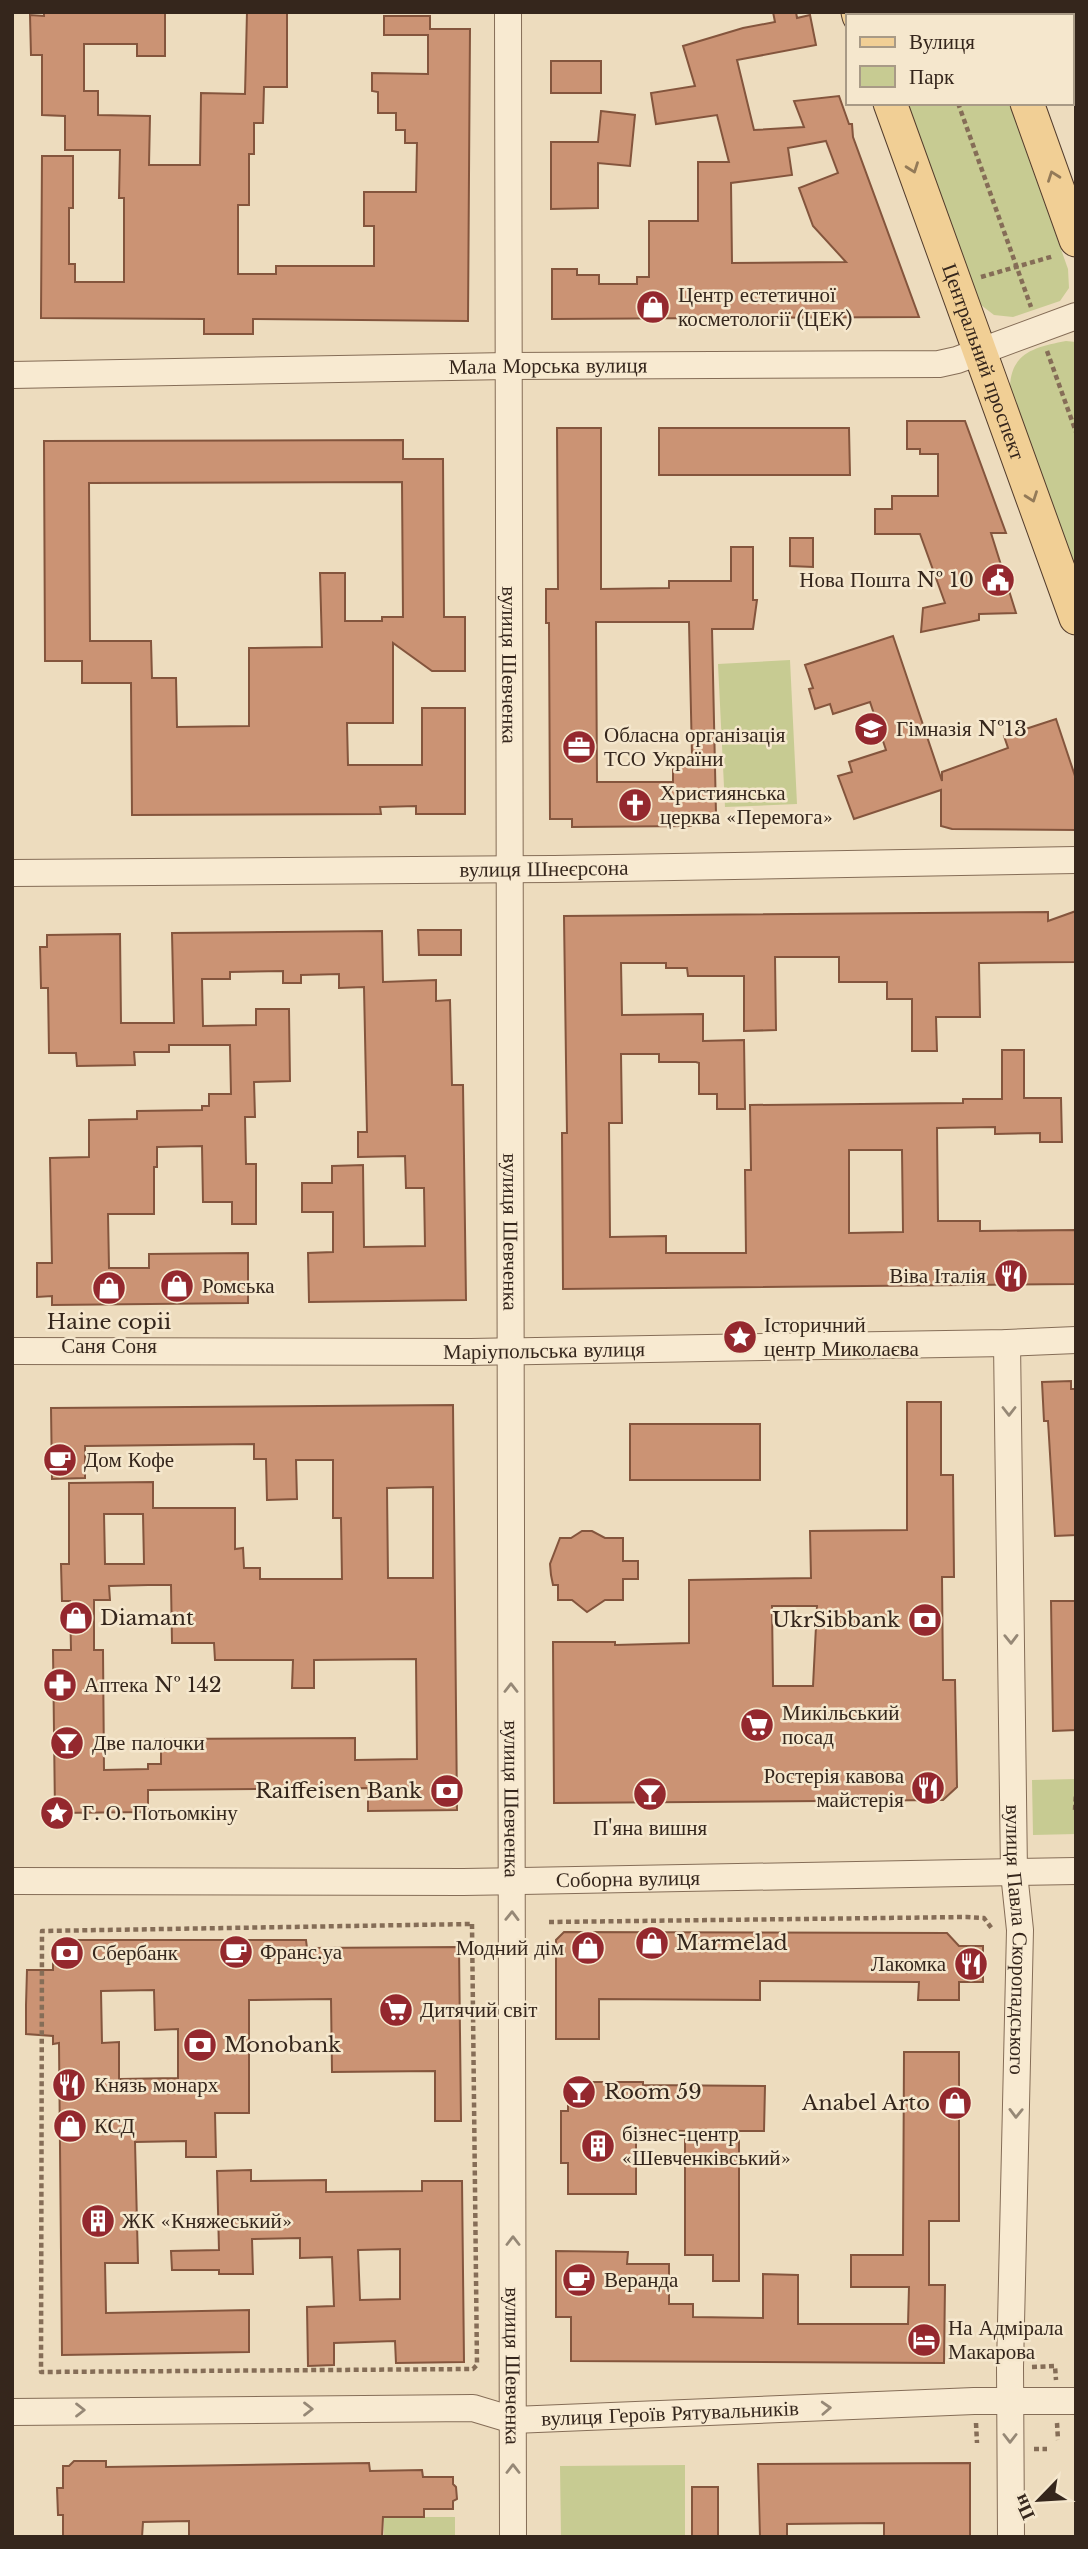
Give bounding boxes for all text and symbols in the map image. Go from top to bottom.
legend [846,14,1074,105]
text: Вулиця [909,29,975,55]
text: Парк [909,64,955,90]
one-way arrow [905,161,919,173]
one-way arrow [1047,170,1061,182]
street label: Центральний проспект [936,260,1031,463]
place label: Центр естетичної косметології (ЦЕК) [678,282,852,332]
shop icon: Центр естетичної косметології (ЦЕК) [634,288,672,326]
street label: Мала Морська вулиця [448,352,648,380]
one-way arrow [1024,490,1038,502]
public building icon: Нова Пошта № 10 [979,561,1017,599]
place label: Нова Пошта № 10 [799,567,974,593]
street label: вулиця Шевченка [496,586,522,744]
school or university icon: Гімназія №13 [852,710,890,748]
place label: Гімназія №13 [896,716,1027,742]
place label: Обласна організація ТСО України [604,722,786,772]
office icon: Обласна організація ТСО України [560,728,598,766]
place label: Християнська церква «Перемога» [660,780,833,830]
church icon: Християнська церква «Перемога» [616,786,654,824]
street label: вулиця Шнеєрсона [459,855,629,883]
street label: вулиця Шевченка [497,1153,524,1311]
restaurant icon: Віва Італія [992,1257,1030,1295]
place label: Віва Італія [889,1263,986,1289]
shop icon: Ромська [158,1267,196,1305]
shop icon: Haine copii Саня Соня [90,1269,128,1307]
place label: Ромська [202,1273,275,1299]
place label: Haine copii Саня Соня [47,1309,171,1359]
place label: Історичний центр Миколаєва [764,1312,919,1362]
place icon: Історичний центр Миколаєва [721,1318,759,1356]
street label: Маріупольська вулиця [443,1336,646,1365]
one-way arrow [1001,1407,1017,1417]
cafe icon: Дом Кофе [41,1441,79,1479]
place label: Дом Кофе [84,1447,174,1473]
shop icon: Diamant [57,1599,95,1637]
bank icon: UkrSibbank [906,1601,944,1639]
place label: Diamant [100,1605,194,1631]
place label: UkrSibbank [772,1607,900,1633]
one-way arrow [1003,1634,1019,1645]
pharmacy icon: Аптека № 142 [41,1666,79,1704]
place label: Аптека № 142 [84,1672,222,1698]
one-way arrow [503,1682,519,1693]
place label: Микільський посад [782,1700,900,1750]
supermarket icon: Микільський посад [738,1706,776,1744]
street label: вулиця Шевченка [498,1720,525,1878]
bar icon: Две палочки [48,1724,86,1762]
place label: Две палочки [92,1730,205,1756]
place label: Ростерія кавова майстерія [764,1763,905,1813]
restaurant icon: Ростерія кавова майстерія [909,1769,947,1807]
bank icon: Raiffeisen Bank [428,1772,466,1810]
bar icon: П'яна вишня [631,1775,669,1813]
place label: Raiffeisen Bank [255,1778,422,1804]
place icon: Г. О. Потьомкіну [38,1794,76,1832]
place label: Г. О. Потьомкіну [82,1800,238,1826]
street label: вулиця Павла Скоропадського [1000,1805,1033,2075]
place label: П'яна вишня [593,1815,707,1841]
street label: Соборна вулиця [556,1865,701,1893]
one-way arrow [504,1910,520,1920]
shop icon: Marmelad [633,1924,671,1962]
shop icon: Модний дім [569,1929,607,1967]
place label: Marmelad [676,1930,788,1956]
cafe icon: Франс.уа [217,1933,255,1971]
bank icon: Сбербанк [48,1934,86,1972]
place label: Модний дім [456,1935,564,1961]
place label: Франс.уа [260,1939,343,1965]
place label: Сбербанк [92,1940,179,1966]
restaurant icon: Лакомка [952,1945,990,1983]
place label: Лакомка [871,1951,947,1977]
supermarket icon: Дитячий світ [377,1991,415,2029]
place label: Дитячий світ [420,1997,537,2023]
bank icon: Monobank [181,2026,219,2064]
place label: Monobank [224,2032,341,2058]
restaurant icon: Князь монарх [50,2066,88,2104]
place label: Князь монарх [94,2072,219,2098]
bar icon: Room 59 [560,2073,598,2111]
place label: Room 59 [604,2079,702,2105]
shop icon: Anabel Arto [936,2084,974,2122]
place label: Anabel Arto [801,2090,930,2116]
shop icon: КСД [51,2107,89,2145]
one-way arrow [1008,2108,1024,2118]
place label: КСД [94,2113,135,2139]
place label: бізнес-центр «Шевченківський» [622,2121,791,2171]
building icon: бізнес-центр «Шевченківський» [579,2127,617,2165]
building icon: ЖК «Княжеський» [79,2202,117,2240]
place label: ЖК «Княжеський» [122,2208,292,2234]
one-way arrow [505,2235,520,2246]
cafe icon: Веранда [560,2261,598,2299]
place label: Веранда [604,2267,679,2293]
street label: вулиця Шевченка [500,2287,526,2445]
place label: На Адмірала Макарова [948,2315,1064,2365]
hotel icon: На Адмірала Макарова [905,2321,943,2359]
street label: вулиця Героїв Рятувальників [541,2395,799,2432]
one-way arrow [821,2400,832,2415]
one-way arrow [303,2401,314,2417]
one-way arrow [76,2402,86,2418]
one-way arrow [1002,2433,1018,2444]
one-way arrow [505,2463,521,2473]
north arrow [1004,2465,1074,2535]
text: Пн [1008,2490,1040,2523]

